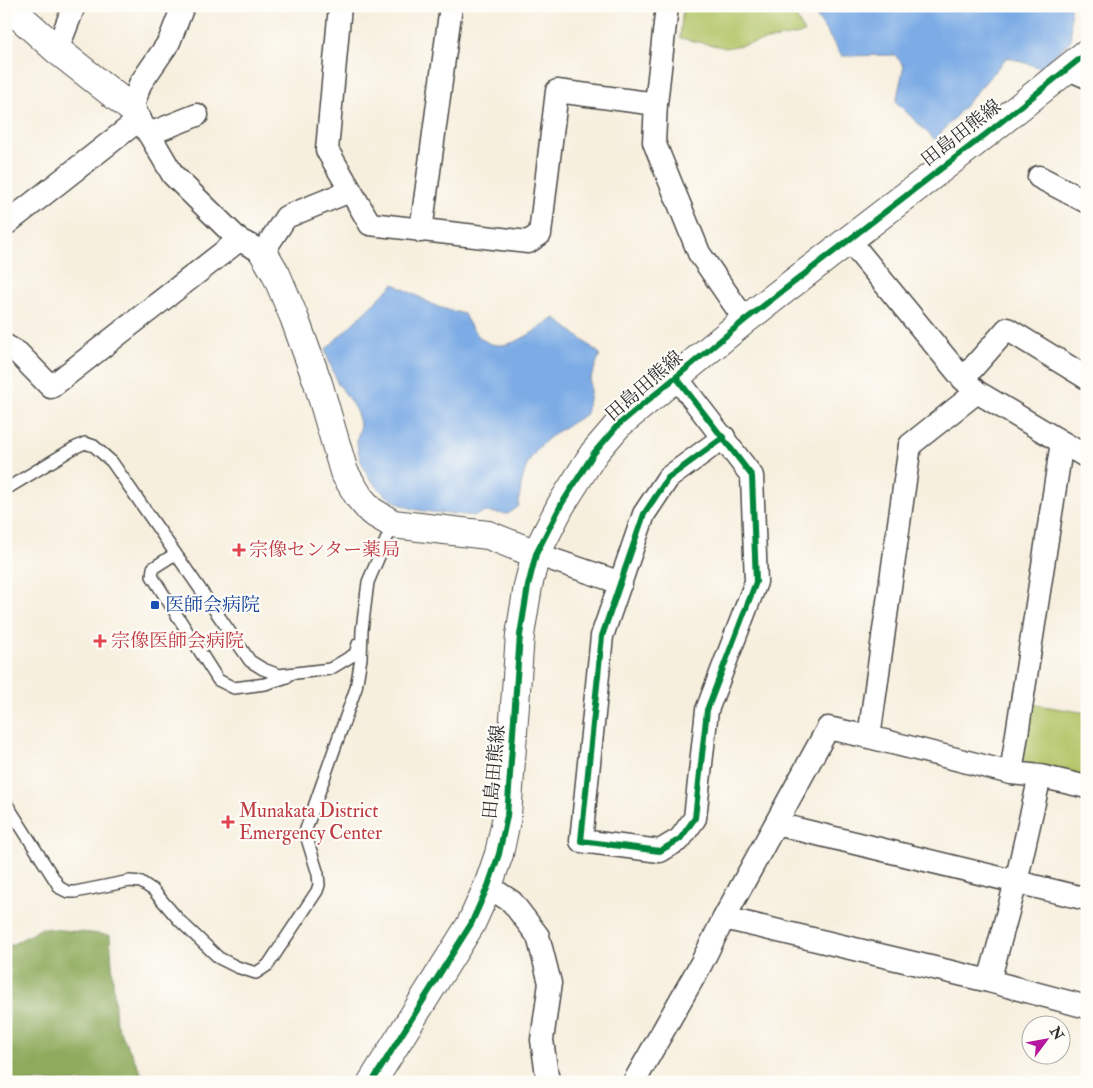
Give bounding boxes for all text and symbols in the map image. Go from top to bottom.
street label: 田島田熊線 [916,94,1006,172]
street label: 田島田熊線 [600,346,688,426]
place label: 宗像センター薬局 [249,538,400,562]
marker: 宗像センター薬局 [233,544,245,556]
place label: 医師会病院 [165,593,260,617]
marker: 医師会病院 [149,599,161,611]
place label: 宗像医師会病院 [111,629,244,653]
marker: 宗像医師会病院 [93,634,107,648]
street label: 田島田熊線 [478,724,510,820]
place label: Munakata District Emergency Center [239,799,382,845]
marker: Munakata District Emergency Center [221,815,235,829]
north arrow [1020,1016,1070,1066]
text: N [1046,1023,1067,1044]

